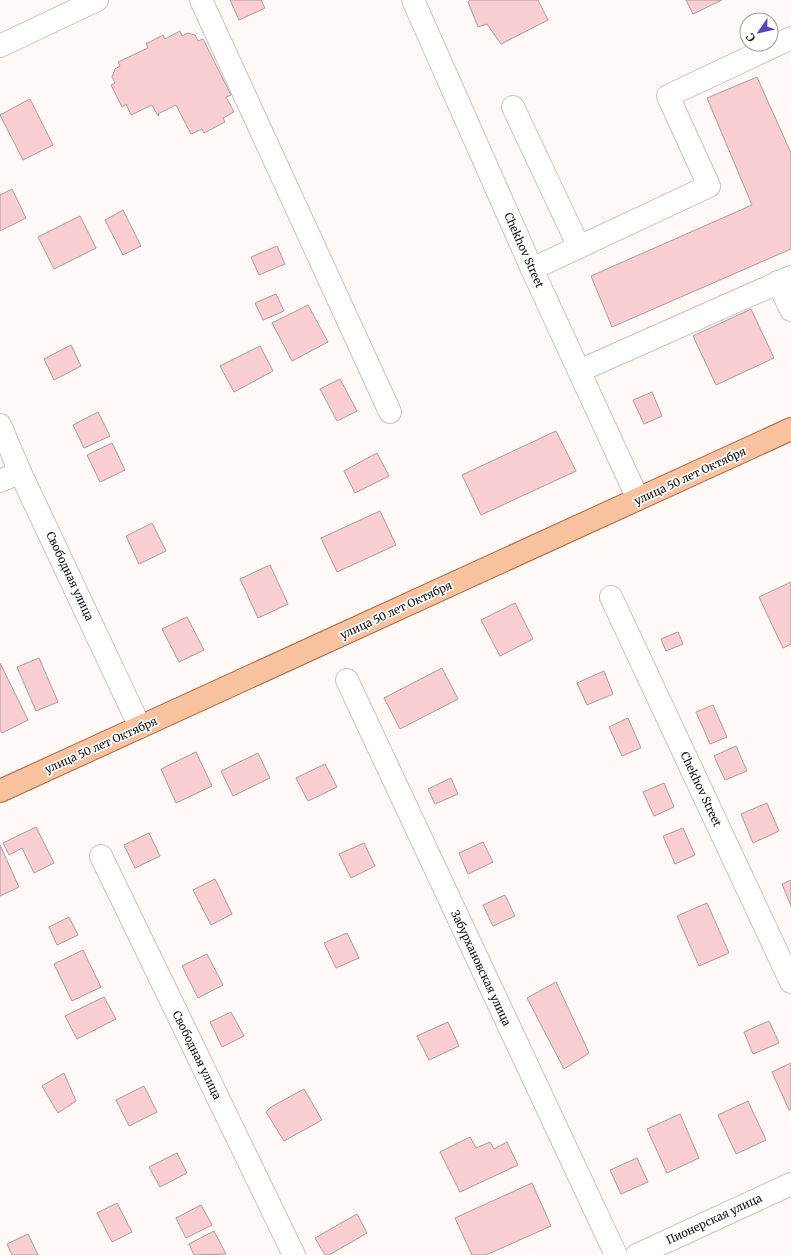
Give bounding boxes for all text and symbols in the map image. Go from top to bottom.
north arrow [739,12,779,52]
text: С [743,31,759,45]
street label: Chekhov Street [501,210,547,290]
street label: улица 50 лет Октября [632,444,749,508]
street label: Свободная улица [43,529,97,623]
street label: улица 50 лет Октября [338,578,455,642]
street label: улица 50 лет Октября [43,714,160,776]
street label: Chekhov Street [678,749,725,829]
street label: Забурхановская улица [448,908,514,1028]
street label: Свободная улица [170,1009,225,1102]
street label: Пионерская улица [664,1191,764,1247]

